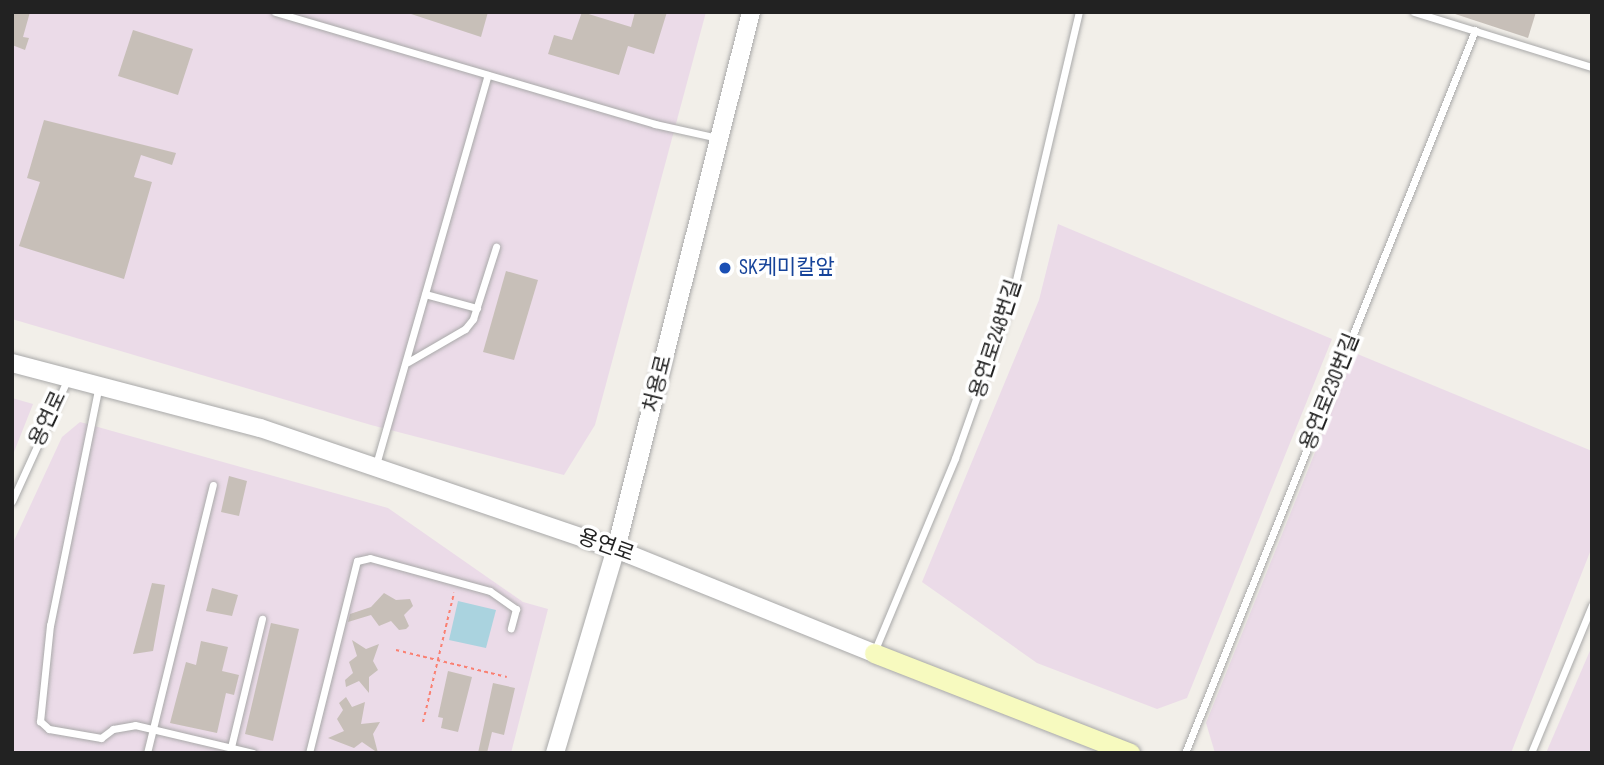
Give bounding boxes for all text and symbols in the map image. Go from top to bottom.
place label: SK케미칼앞 [739,255,835,281]
marker: SK케미칼앞 [717,260,733,276]
street label: 용연로248번길 [965,277,1027,401]
street label: 용연로230번길 [1295,330,1365,454]
street label: 처용로 [639,353,677,415]
street label: 용연로 [24,387,72,451]
street label: 용연로 [574,524,638,568]

